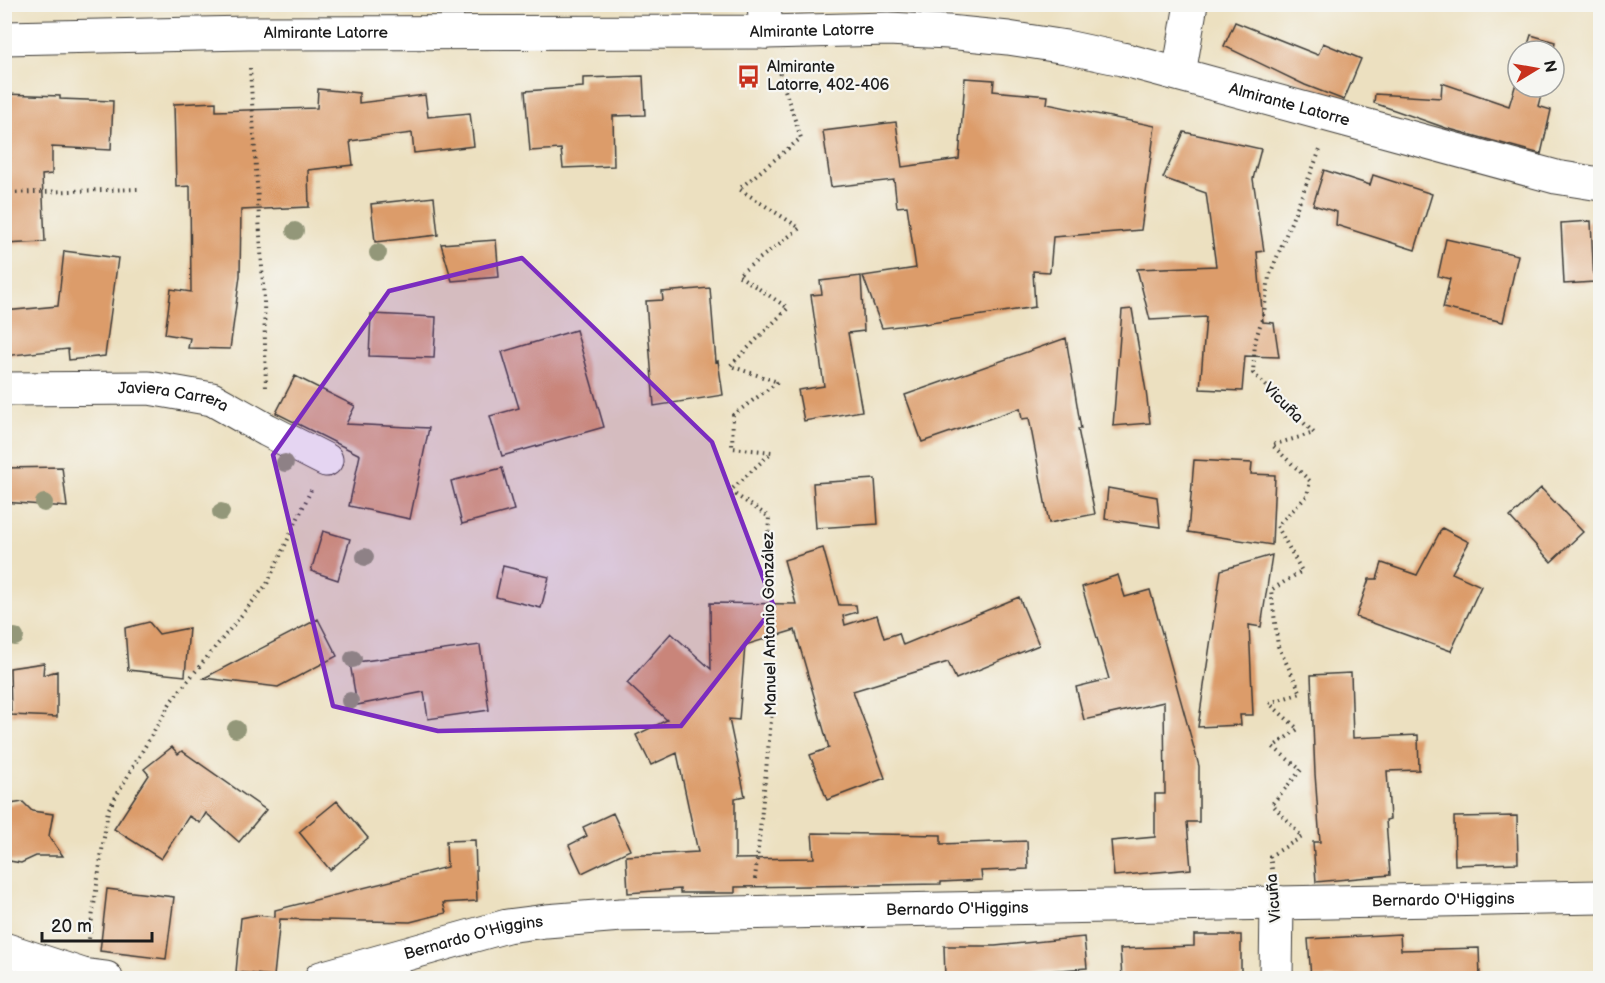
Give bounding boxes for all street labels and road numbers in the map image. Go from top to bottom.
street label: Almirante Latorre [750,20,875,42]
street label: Almirante Latorre [264,23,389,42]
street label: Almirante Latorre [1227,79,1352,130]
street label: Javiera Carrera [118,378,232,416]
street label: Vicuña [1259,379,1307,427]
street label: Manuel Antonio González [759,532,781,716]
street label: Vicuña [1262,873,1286,923]
street label: Bernardo O'Higgins [1372,889,1515,911]
street label: Bernardo O'Higgins [886,898,1029,920]
street label: Bernardo O'Higgins [402,912,544,964]

